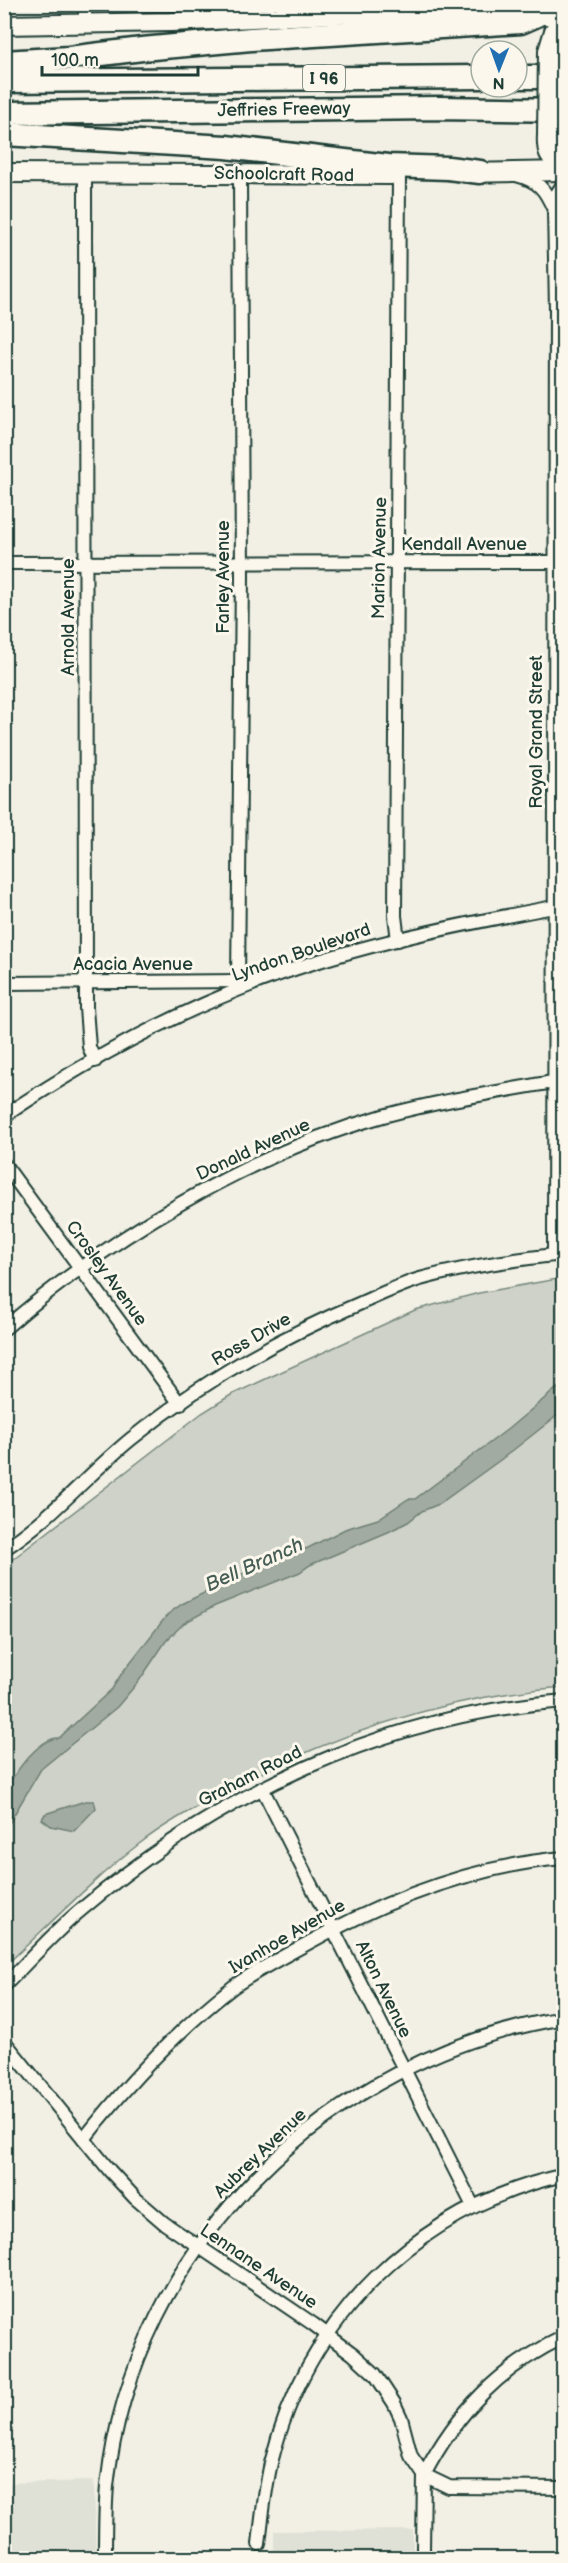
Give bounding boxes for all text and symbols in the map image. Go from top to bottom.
scale bar [42,39,198,77]
north arrow [469,39,529,99]
text: 100 m [51,50,99,71]
road number: I 96 [303,65,345,91]
text: N [493,73,505,92]
street label: Jeffries Freeway [217,98,352,121]
street label: Schoolcraft Road [214,163,354,186]
street label: Marion Avenue [368,496,391,619]
street label: Farley Avenue [213,520,234,634]
street label: Kendall Avenue [401,534,527,555]
street label: Arnold Avenue [58,558,79,676]
street label: Royal Grand Street [526,655,547,809]
street label: Lyndon Boulevard [229,919,373,986]
street label: Acacia Avenue [73,954,193,975]
street label: Donald Avenue [193,1114,314,1185]
street label: Crosley Avenue [61,1217,152,1330]
street label: Ross Drive [208,1308,295,1371]
water label: Bell Branch [202,1533,307,1597]
street label: Graham Road [195,1741,305,1812]
street label: Ivanhoe Avenue [225,1895,349,1978]
street label: Alton Avenue [351,1937,416,2042]
street label: Aubrey Avenue [210,2104,311,2203]
street label: Lennane Avenue [196,2219,322,2314]

